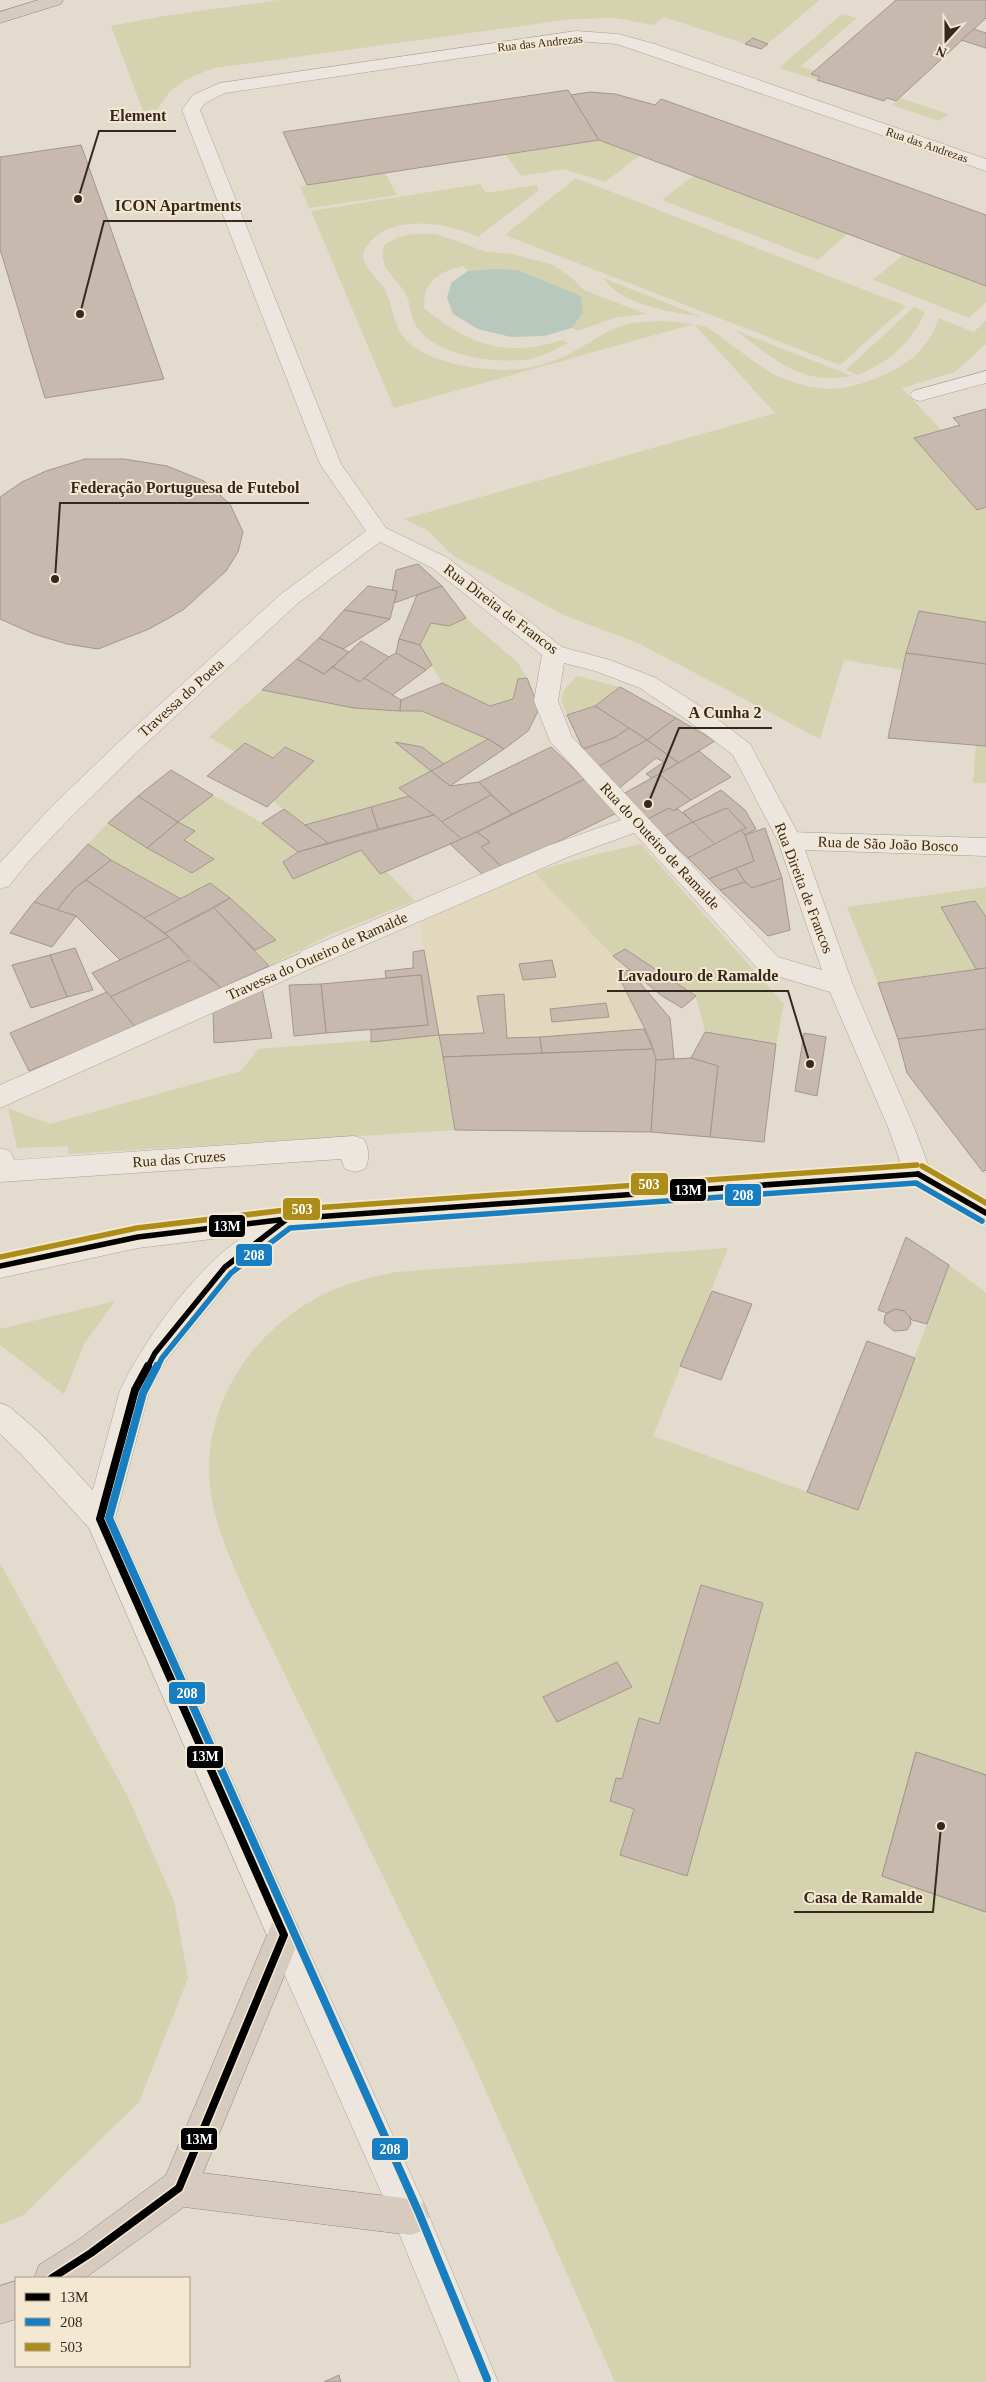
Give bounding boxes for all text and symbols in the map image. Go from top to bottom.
north arrow [921,15,971,65]
street label: Rua das Andrezas [497,32,584,54]
text: N [934,43,949,60]
callout: Element [99,100,176,131]
text: Element [110,107,167,124]
street label: Rua das Andrezas [884,124,970,166]
callout: ICON Apartments [104,190,252,221]
text: ICON Apartments [115,197,241,215]
callout: Federação Portuguesa de Futebol [60,472,309,503]
text: Federação Portuguesa de Futebol [71,479,300,497]
street label: Rua Direita de Francos [441,561,561,657]
street label: Travessa do Poeta [135,655,227,740]
callout: A Cunha 2 [679,697,772,728]
text: A Cunha 2 [689,704,761,721]
street label: Rua do Outeiro de Ramalde [597,779,723,913]
street label: Rua Direita de Francos [772,820,836,956]
street label: Rua de São João Bosco [817,834,959,854]
street label: Travessa do Outeiro de Ramalde [224,909,410,1003]
callout: Lavadouro de Ramalde [607,960,788,991]
text: Lavadouro de Ramalde [618,967,778,984]
street label: Rua das Cruzes [132,1148,226,1170]
line badge: 503 [630,1172,669,1196]
text: 503 [639,1177,660,1192]
line badge: 13M [669,1178,707,1202]
text: 13M [674,1183,702,1198]
line badge: 208 [724,1183,762,1207]
text: 208 [733,1188,754,1203]
line badge: 503 [282,1197,321,1221]
text: 503 [292,1202,313,1217]
line badge: 13M [208,1214,246,1238]
text: 13M [213,1219,241,1234]
line badge: 208 [235,1243,273,1267]
text: 208 [244,1248,265,1263]
line badge: 208 [168,1681,206,1705]
text: 208 [177,1686,198,1701]
line badge: 13M [186,1745,224,1769]
text: 13M [191,1749,219,1764]
callout: Casa de Ramalde [794,1881,933,1912]
text: Casa de Ramalde [803,1889,923,1906]
line badge: 13M [180,2127,218,2151]
text: 13M [185,2132,213,2147]
line badge: 208 [371,2137,409,2161]
text: 208 [380,2142,401,2157]
legend [15,2277,190,2367]
text: 13M [60,2289,88,2305]
text: 208 [60,2314,83,2330]
text: 503 [60,2339,83,2355]

